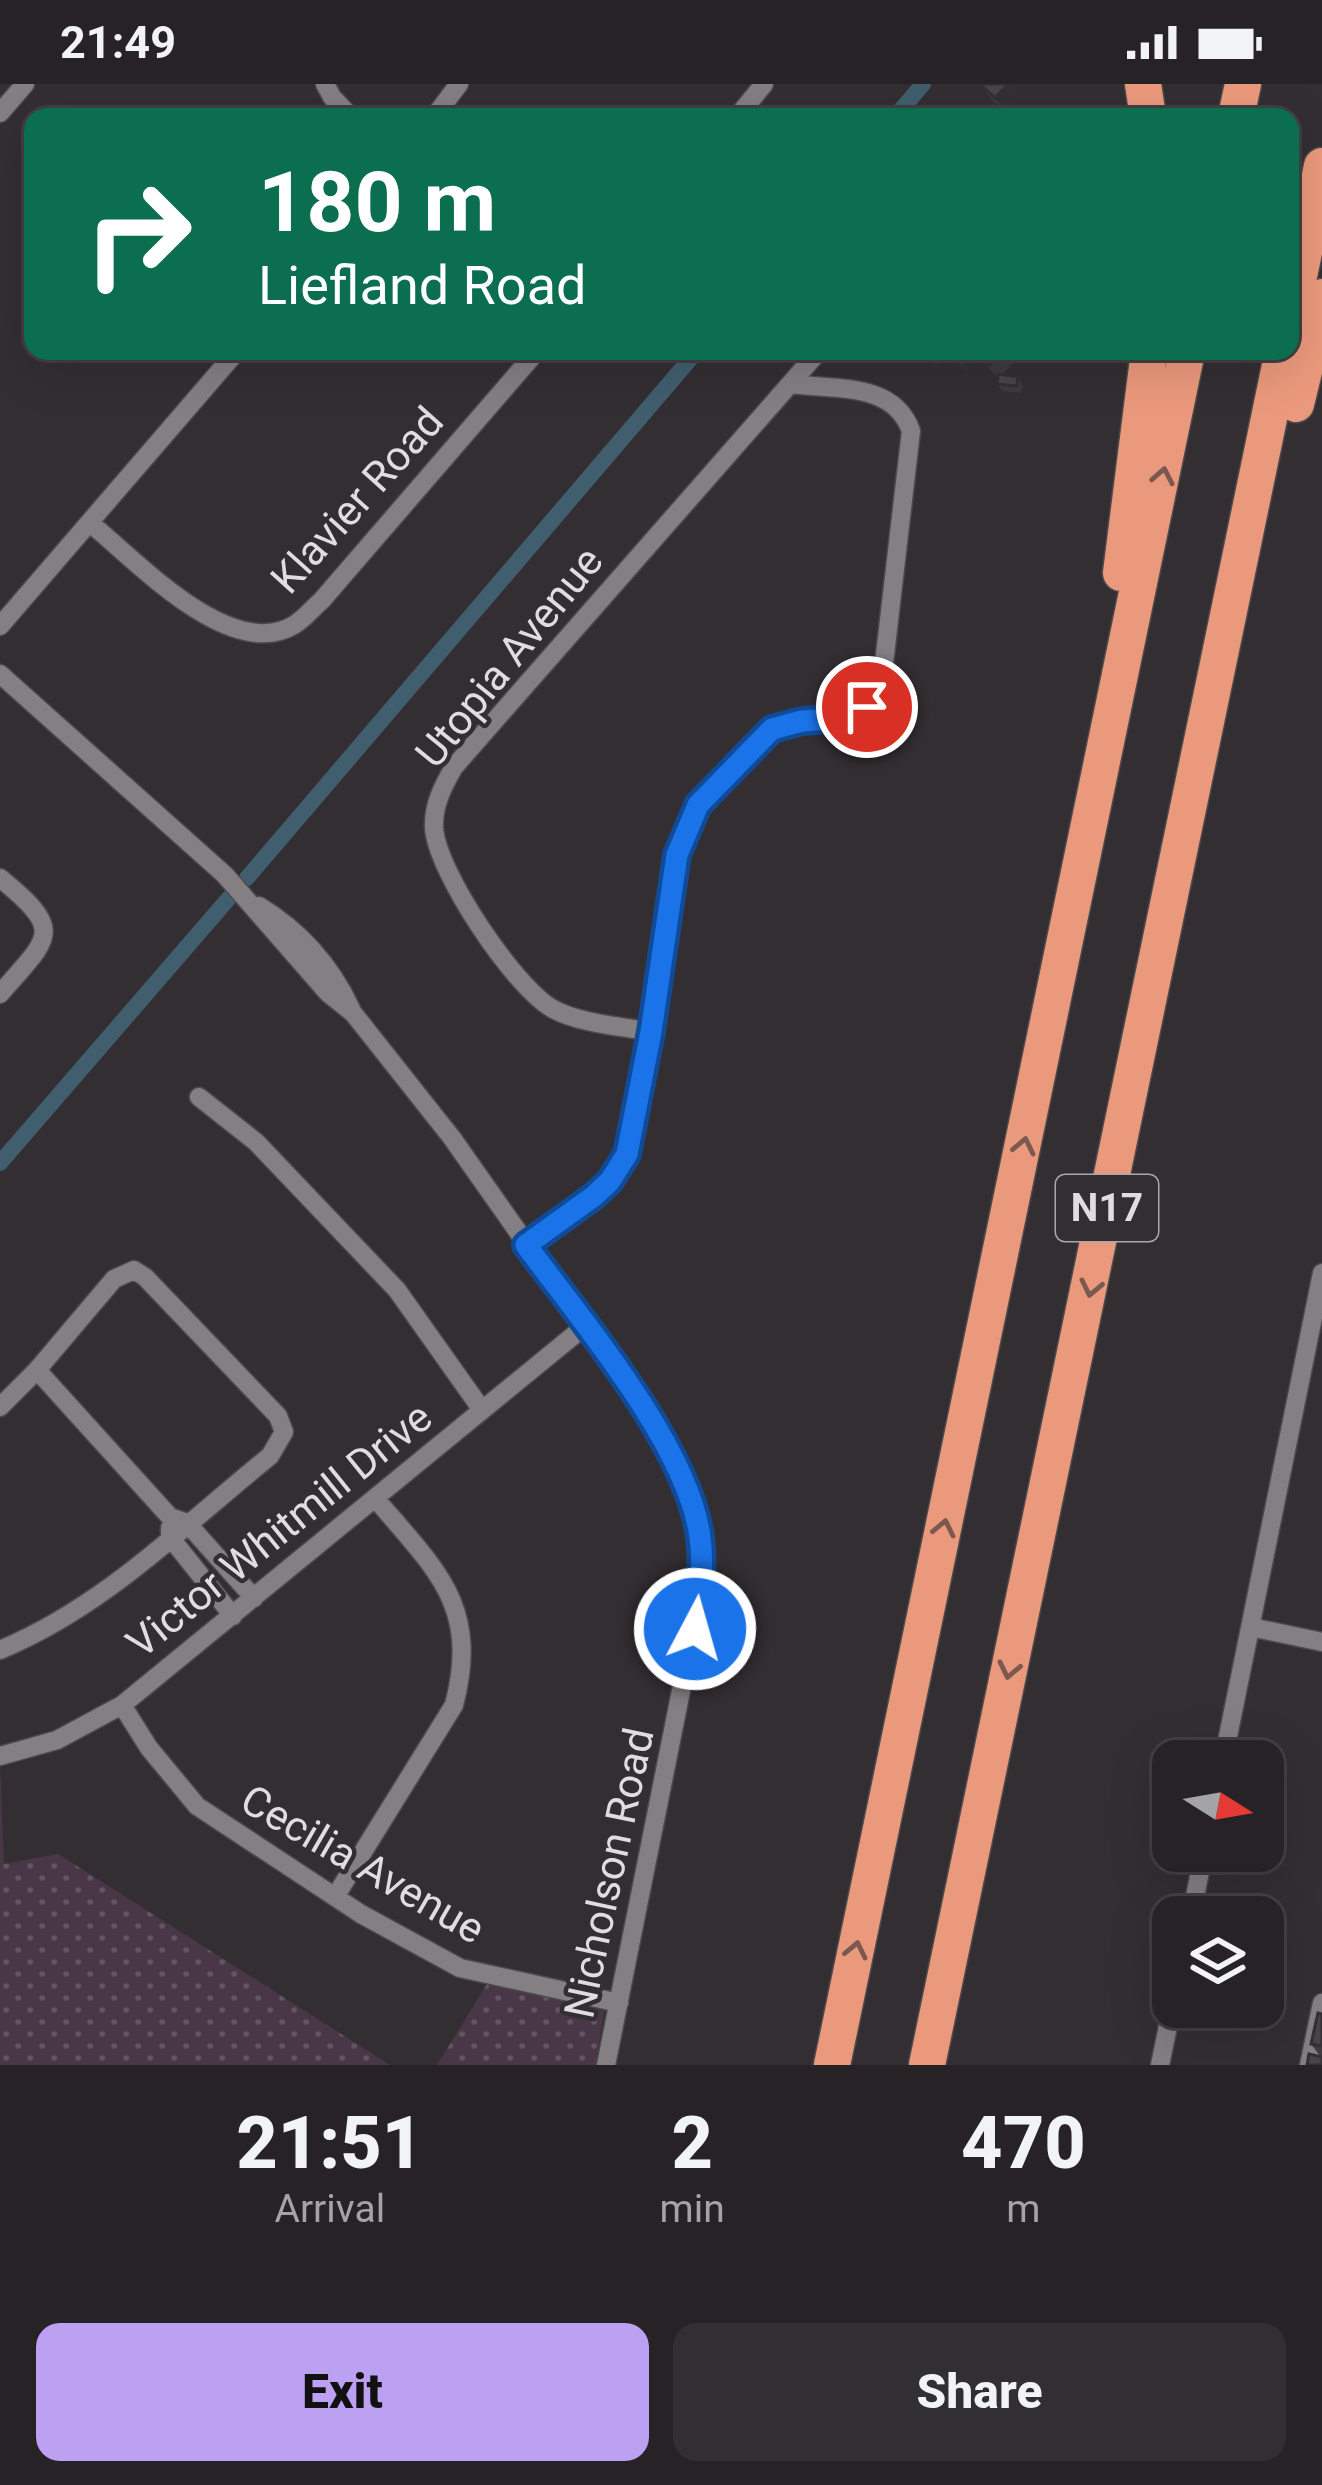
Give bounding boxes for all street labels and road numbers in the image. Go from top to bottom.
street label: Klavier Road [261,397,453,603]
street label: Utopia Avenue [405,537,613,777]
road number: N17 [1056,1175,1158,1241]
street label: Victor Whitmill Drive [117,1392,441,1668]
street label: Nicholson Road [554,1724,664,2022]
street label: Cecilia Avenue [233,1775,493,1953]

